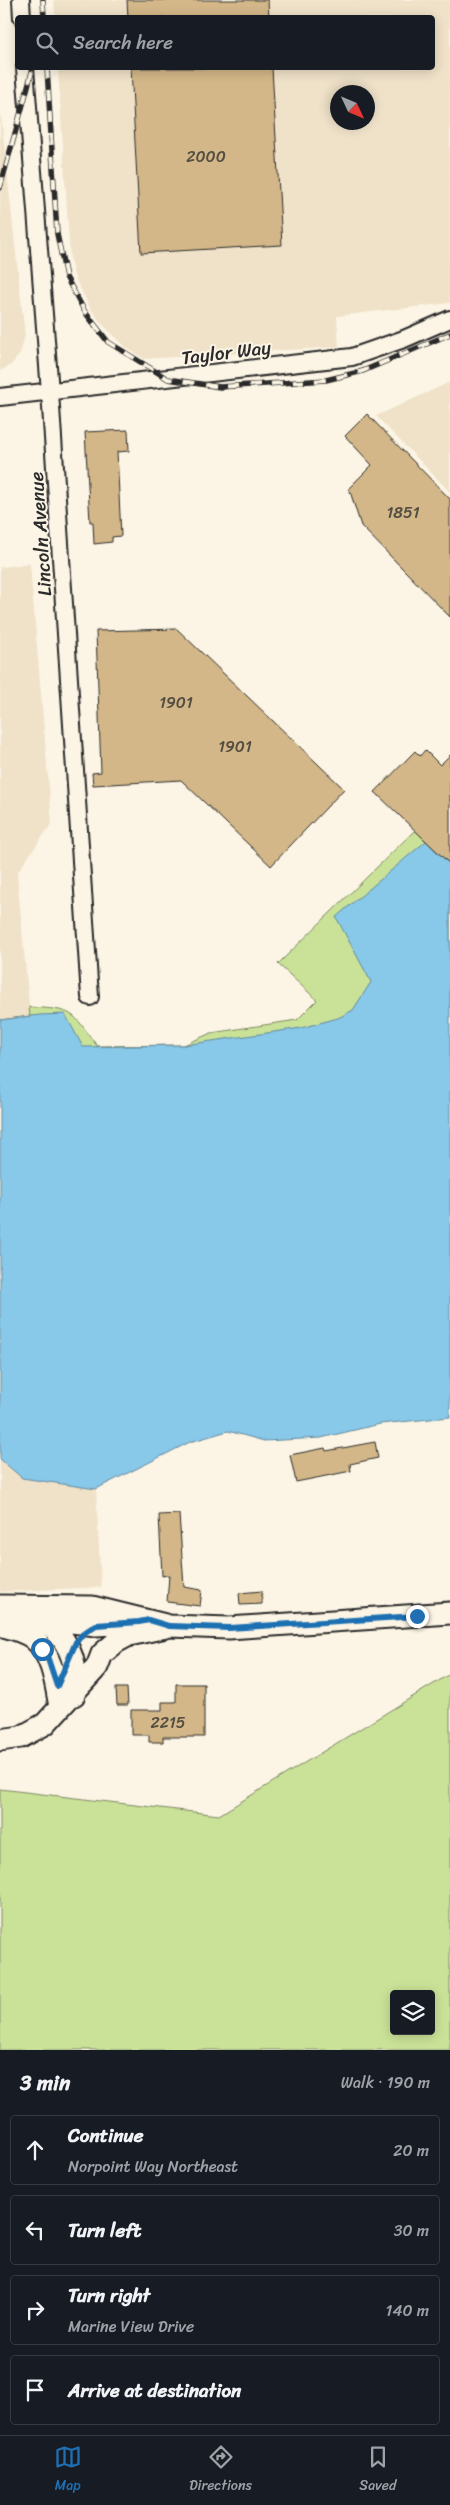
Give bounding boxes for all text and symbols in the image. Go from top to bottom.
search box [15,15,435,70]
text: Search here [73,26,173,59]
icon: search [33,29,61,57]
north arrow [330,85,375,130]
house number: 2000 [186,142,226,171]
street label: Taylor Way [179,331,273,374]
street label: Lincoln Avenue [20,470,61,597]
house number: 1851 [386,498,420,527]
house number: 1901 [159,688,193,717]
house number: 1901 [218,732,252,761]
route end [406,1605,429,1628]
route start [31,1638,54,1661]
house number: 2215 [150,1708,186,1737]
map controls [390,1990,435,2035]
button: layers [390,1990,435,2035]
text: 3 min [20,2064,70,2102]
text: Walk · 190 m [341,2068,430,2097]
text: Continue [68,2119,144,2152]
icon: ahead [21,2136,49,2164]
text: 20 m [393,2136,429,2165]
text: Norpoint Way Northeast [68,2152,238,2181]
text: Turn left [68,2214,141,2247]
icon: left [21,2216,49,2244]
text: 30 m [394,2216,429,2245]
text: Turn right [68,2279,150,2312]
icon: right [21,2296,49,2324]
text: 140 m [386,2296,429,2325]
text: Marine View Drive [68,2312,194,2341]
text: Arrive at destination [68,2374,241,2407]
icon: arrive [21,2376,49,2404]
tab: Map [54,2443,82,2498]
tab: Directions [189,2443,252,2498]
tab: Saved [359,2443,396,2498]

